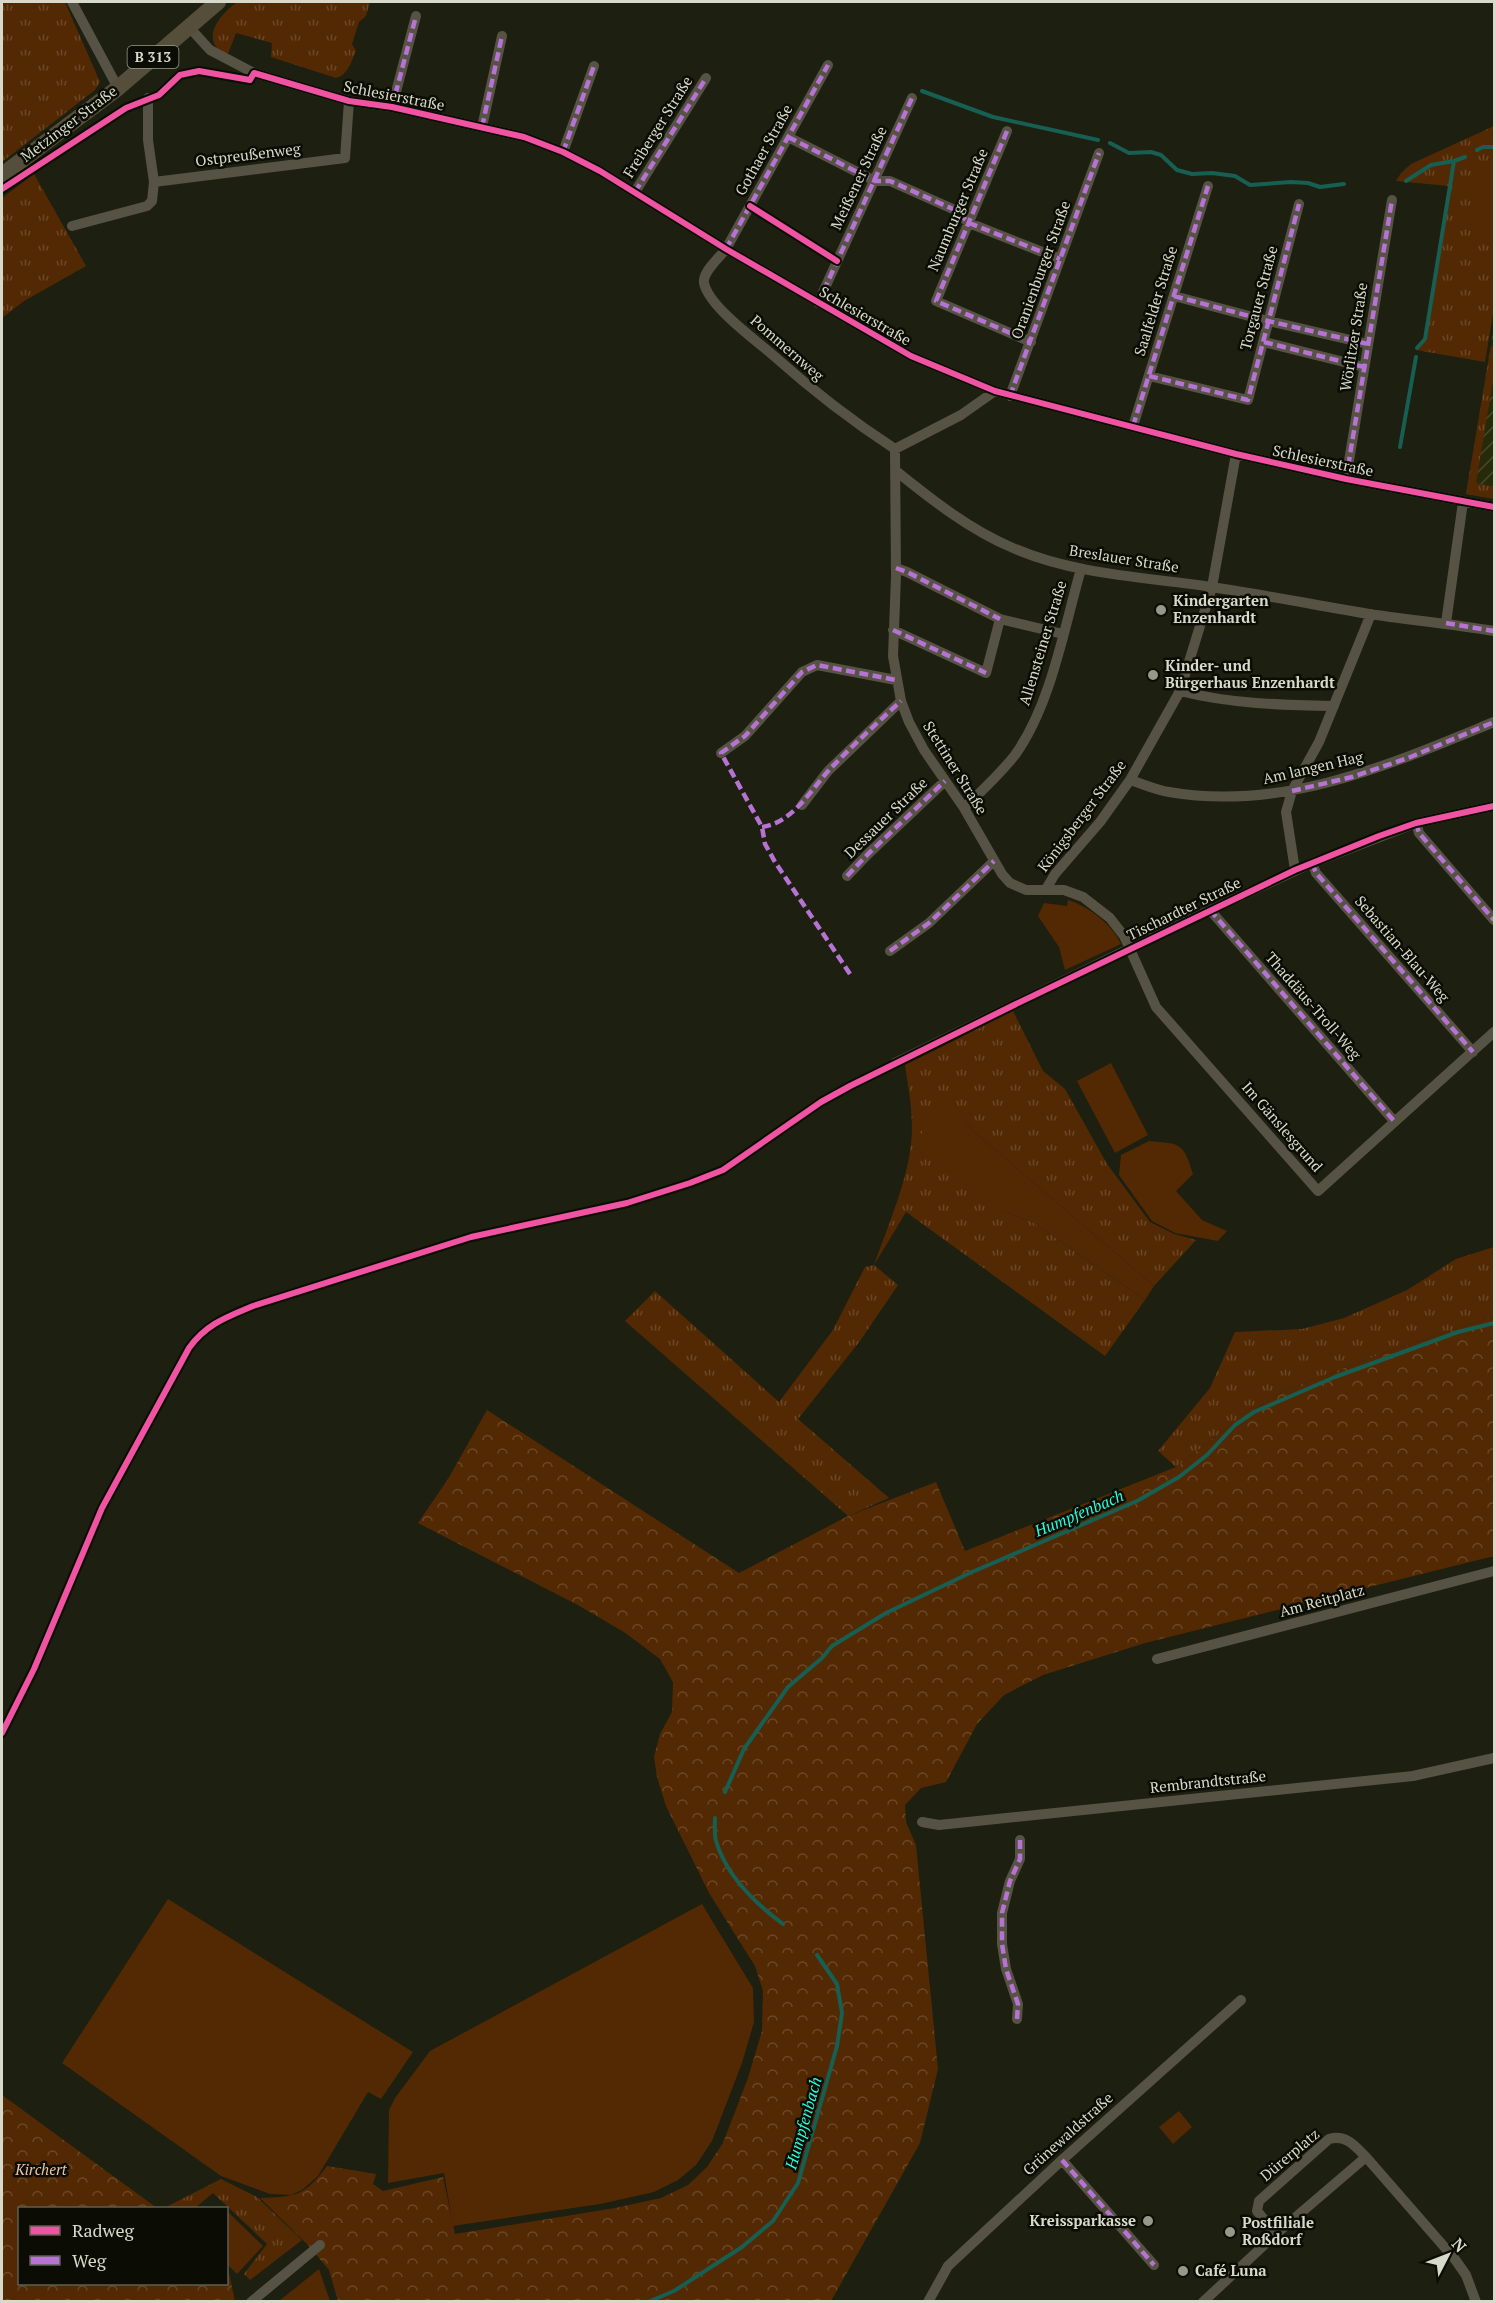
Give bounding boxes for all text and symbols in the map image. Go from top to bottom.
road number: B 313 [128,46,178,68]
street label: Freiberger Straße [618,72,696,181]
street label: Schlesierstraße [342,75,447,115]
street label: Metzinger Straße [16,80,121,166]
street label: Gothaer Straße [730,100,796,199]
street label: Meißener Straße [825,123,891,233]
street label: Ostpreußenweg [194,138,303,170]
street label: Naumburger Straße [922,145,992,274]
street label: Oranienburger Straße [1006,198,1074,342]
street label: Saalfelder Straße [1129,243,1181,358]
street label: Torgauer Straße [1234,243,1282,352]
street label: Schlesierstraße [816,281,915,349]
street label: Wörlitzer Straße [1335,281,1371,393]
street label: Pommernweg [747,310,829,385]
street label: Schlesierstraße [1271,440,1376,480]
street label: Breslauer Straße [1068,539,1180,577]
street label: Allensteiner Straße [1014,578,1071,708]
place label: Kindergarten Enzenhardt [1173,590,1269,627]
marker: Kindergarten Enzenhardt [1154,603,1168,617]
place label: Kinder- und Bürgerhaus Enzenhardt [1165,655,1335,692]
marker: Kinder- und Bürgerhaus Enzenhardt [1146,668,1160,682]
street label: Stettiner Straße [919,717,993,818]
street label: Am langen Hag [1261,746,1366,788]
street label: Königsberger Straße [1032,755,1130,876]
street label: Dessauer Straße [839,772,931,862]
street label: Tischardter Straße [1123,872,1244,944]
street label: Sebastian-Blau-Weg [1351,891,1455,1007]
street label: Thaddäus-Troll-Weg [1261,947,1367,1064]
street label: Im Gänslesgrund [1238,1077,1327,1176]
water label: Humpfenbach [1030,1484,1127,1542]
street label: Am Reitplatz [1277,1579,1366,1621]
street label: Rembrandtstraße [1149,1765,1267,1797]
water label: Humpfenbach [779,2074,827,2173]
street label: Grünewaldstraße [1018,2087,1117,2179]
street label: Dürerplatz [1255,2124,1323,2185]
park label: Kirchert [14,2159,68,2179]
legend [18,2207,228,2285]
place label: Kreissparkasse [1030,2210,1136,2230]
place label: Postfiliale Roßdorf [1242,2212,1314,2249]
marker: Kreissparkasse [1141,2214,1155,2228]
text: Radweg [72,2218,134,2242]
marker: Postfiliale Roßdorf [1223,2225,1237,2239]
north arrow [1418,2225,1478,2285]
text: N [1447,2233,1471,2257]
text: Weg [72,2248,107,2272]
place label: Café Luna [1195,2260,1267,2280]
marker: Café Luna [1176,2264,1190,2278]

